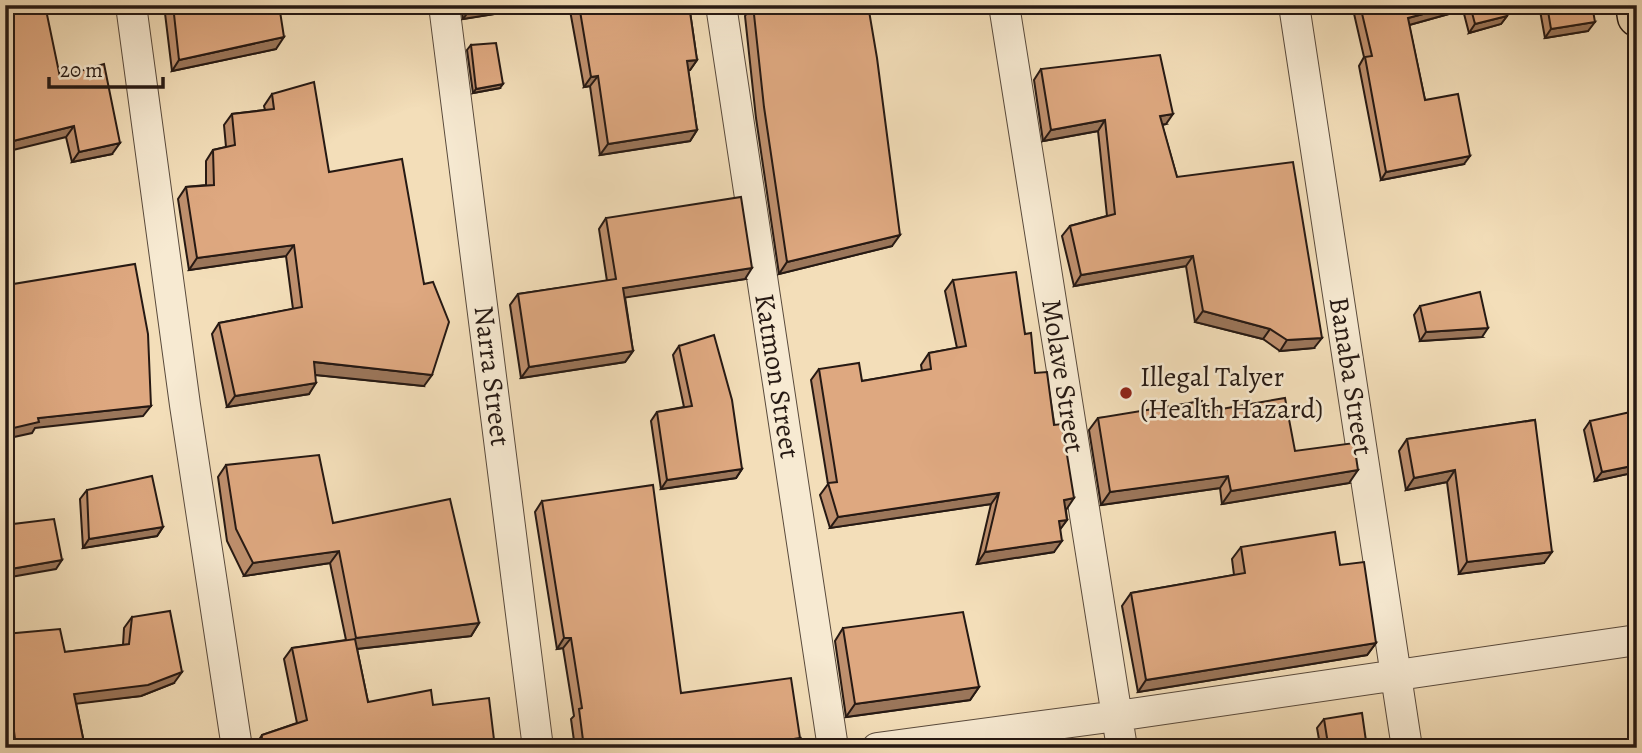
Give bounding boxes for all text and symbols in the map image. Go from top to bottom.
scale bar [49,46,163,90]
text: 20 m [60,56,103,84]
street label: Katmon Street [745,291,809,461]
street label: Banaba Street [1320,294,1382,458]
street label: Molave Street [1032,296,1094,456]
street label: Narra Street [465,304,519,448]
place label: Illegal Talyer (Health Hazard) [1140,358,1323,428]
marker: Illegal Talyer (Health Hazard) [1118,385,1134,401]

